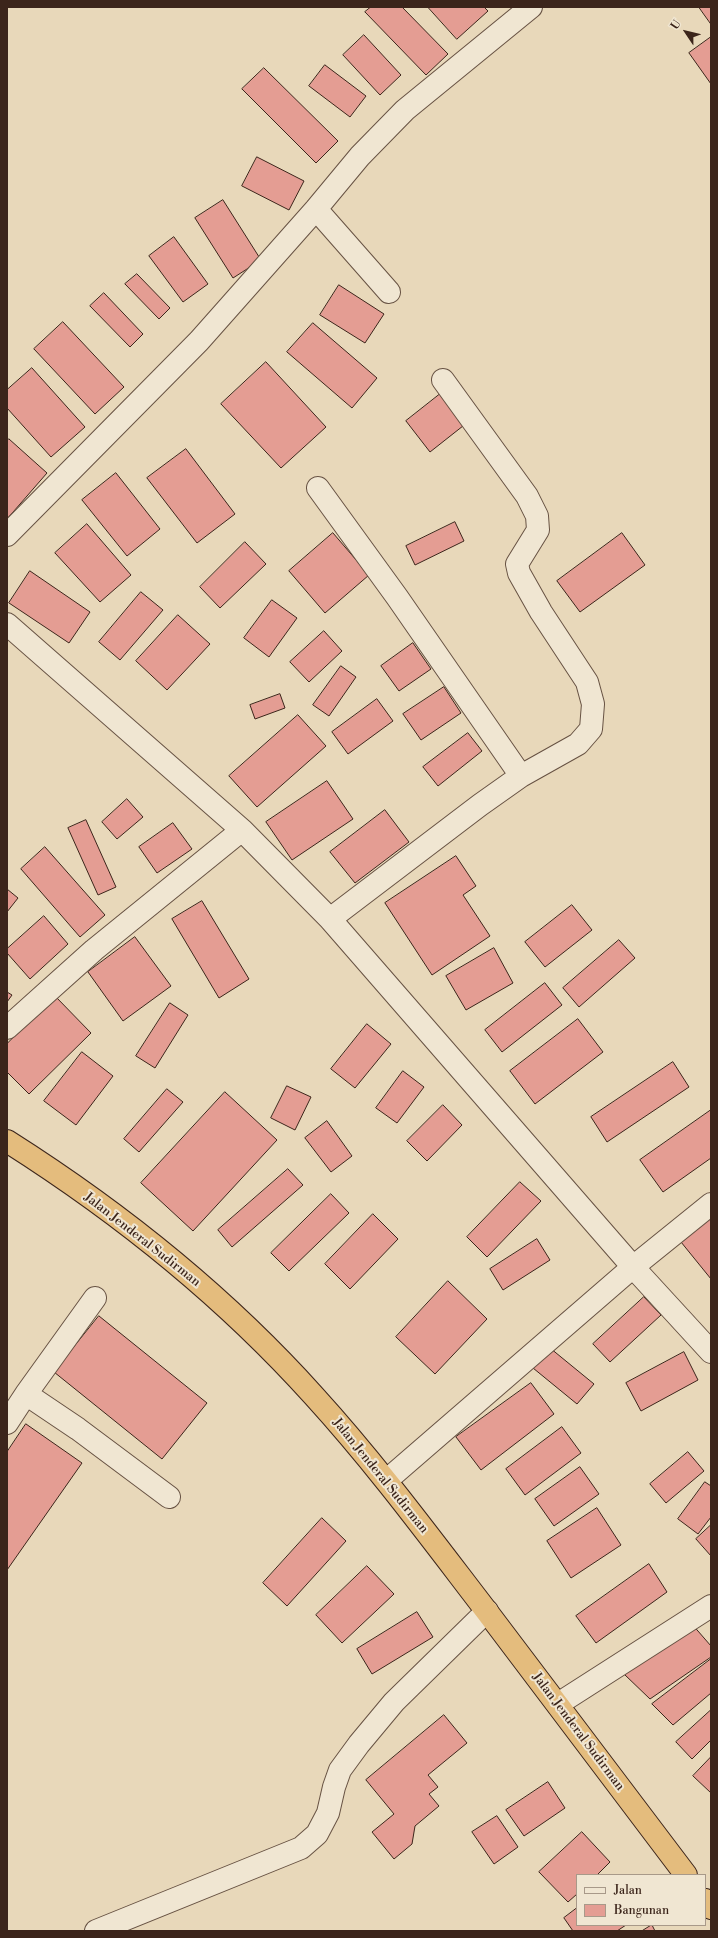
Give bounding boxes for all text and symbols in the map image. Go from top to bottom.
north arrow [666,12,706,52]
text: U [668,18,684,33]
street label: Jalan Jenderal Sudirman [81,1190,203,1290]
street label: Jalan Jenderal Sudirman [329,1415,431,1537]
street label: Jalan Jenderal Sudirman [529,1670,627,1794]
legend [576,1874,706,1926]
text: Jalan [614,1883,642,1898]
text: Bangunan [614,1903,669,1918]

